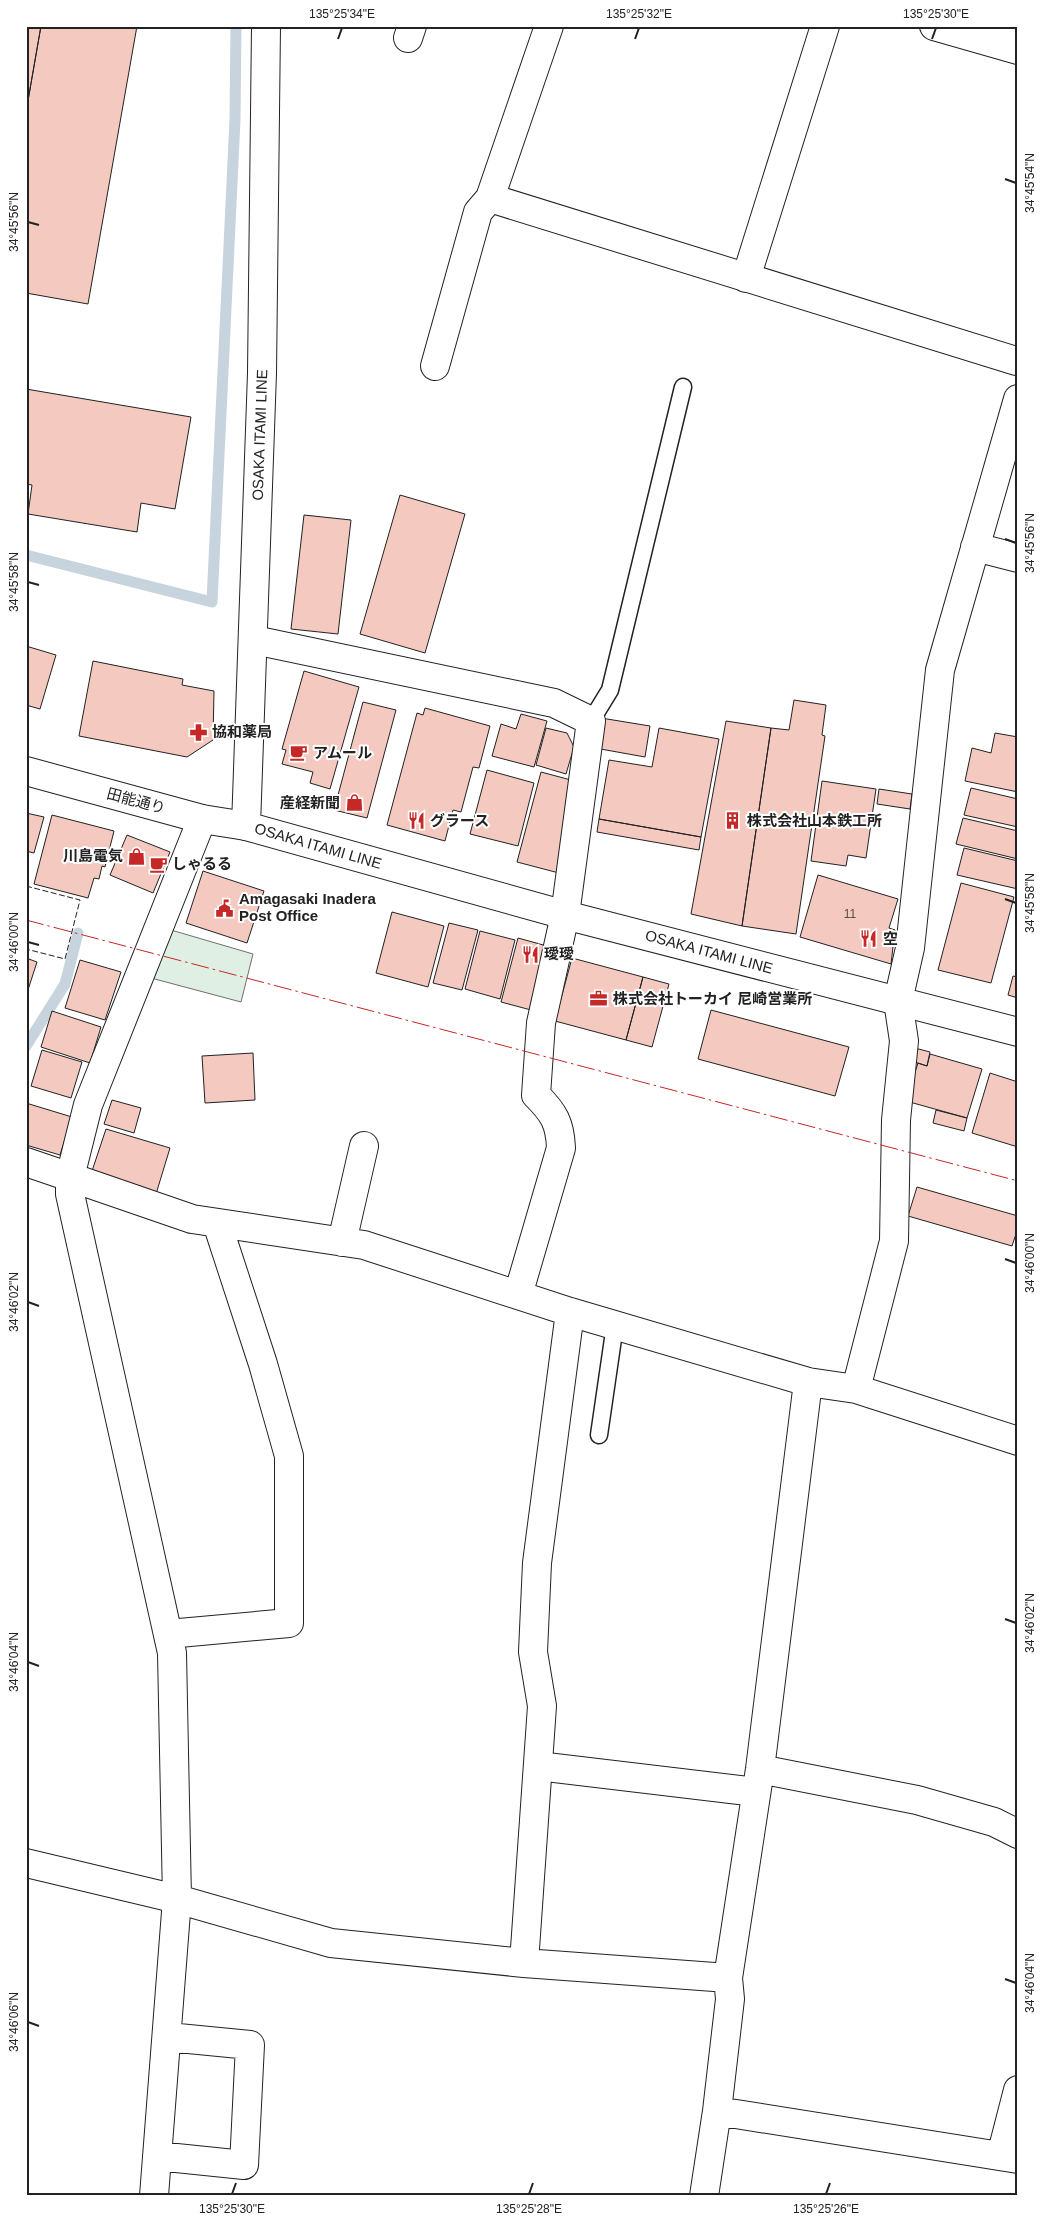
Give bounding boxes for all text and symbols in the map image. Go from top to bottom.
text: 135°25'34"E [309,7,375,21]
text: 135°25'32"E [606,7,672,21]
text: 135°25'30"E [903,7,969,21]
text: 34°45'54"N [1023,153,1037,213]
text: 34°45'56"N [7,192,21,252]
street label: OSAKA ITAMI LINE [249,369,270,501]
text: 34°45'56"N [1023,513,1037,573]
text: 34°45'58"N [7,552,21,612]
pharmacy icon: 協和薬局 [188,722,208,742]
place label: 協和薬局 [212,723,272,740]
cafe icon: アムール [289,743,309,763]
place label: アムール [313,744,372,761]
street label: 田能通り [105,785,167,816]
shop icon: 産経新聞 [344,793,364,813]
place label: 産経新聞 [280,794,340,811]
restaurant icon: グラース [406,811,426,831]
building icon: 株式会社山本鉄工所 [723,811,743,831]
place label: グラース [430,812,489,829]
place label: 株式会社山本鉄工所 [747,812,882,829]
street label: OSAKA ITAMI LINE [253,819,384,872]
shop icon: 川島電気 [127,846,147,866]
place label: 川島電気 [63,847,123,864]
cafe icon: しゃるる [148,854,168,874]
place label: しゃるる [172,855,232,872]
text: 34°45'58"N [1023,873,1037,933]
place label: Amagasaki Inadera Post Office [239,890,376,924]
public building icon: Amagasaki Inadera Post Office [215,898,235,918]
house number: 11 [844,907,857,921]
text: 34°46'00"N [7,912,21,972]
street label: OSAKA ITAMI LINE [643,926,775,977]
restaurant icon: 空 [859,929,879,949]
place label: 空 [883,930,898,947]
restaurant icon: 璦璦 [520,944,540,964]
place label: 璦璦 [544,945,574,962]
office icon: 株式会社トーカイ 尼崎営業所 [589,989,609,1009]
place label: 株式会社トーカイ 尼崎営業所 [613,990,812,1007]
text: 34°46'00"N [1023,1233,1037,1293]
text: 34°46'02"N [7,1272,21,1332]
text: 34°46'02"N [1023,1593,1037,1653]
text: 34°46'04"N [7,1632,21,1692]
text: 34°46'04"N [1023,1953,1037,2013]
text: 34°46'06"N [7,1992,21,2052]
text: 135°25'30"E [199,2202,265,2216]
text: 135°25'28"E [496,2202,562,2216]
text: 135°25'26"E [793,2202,859,2216]

